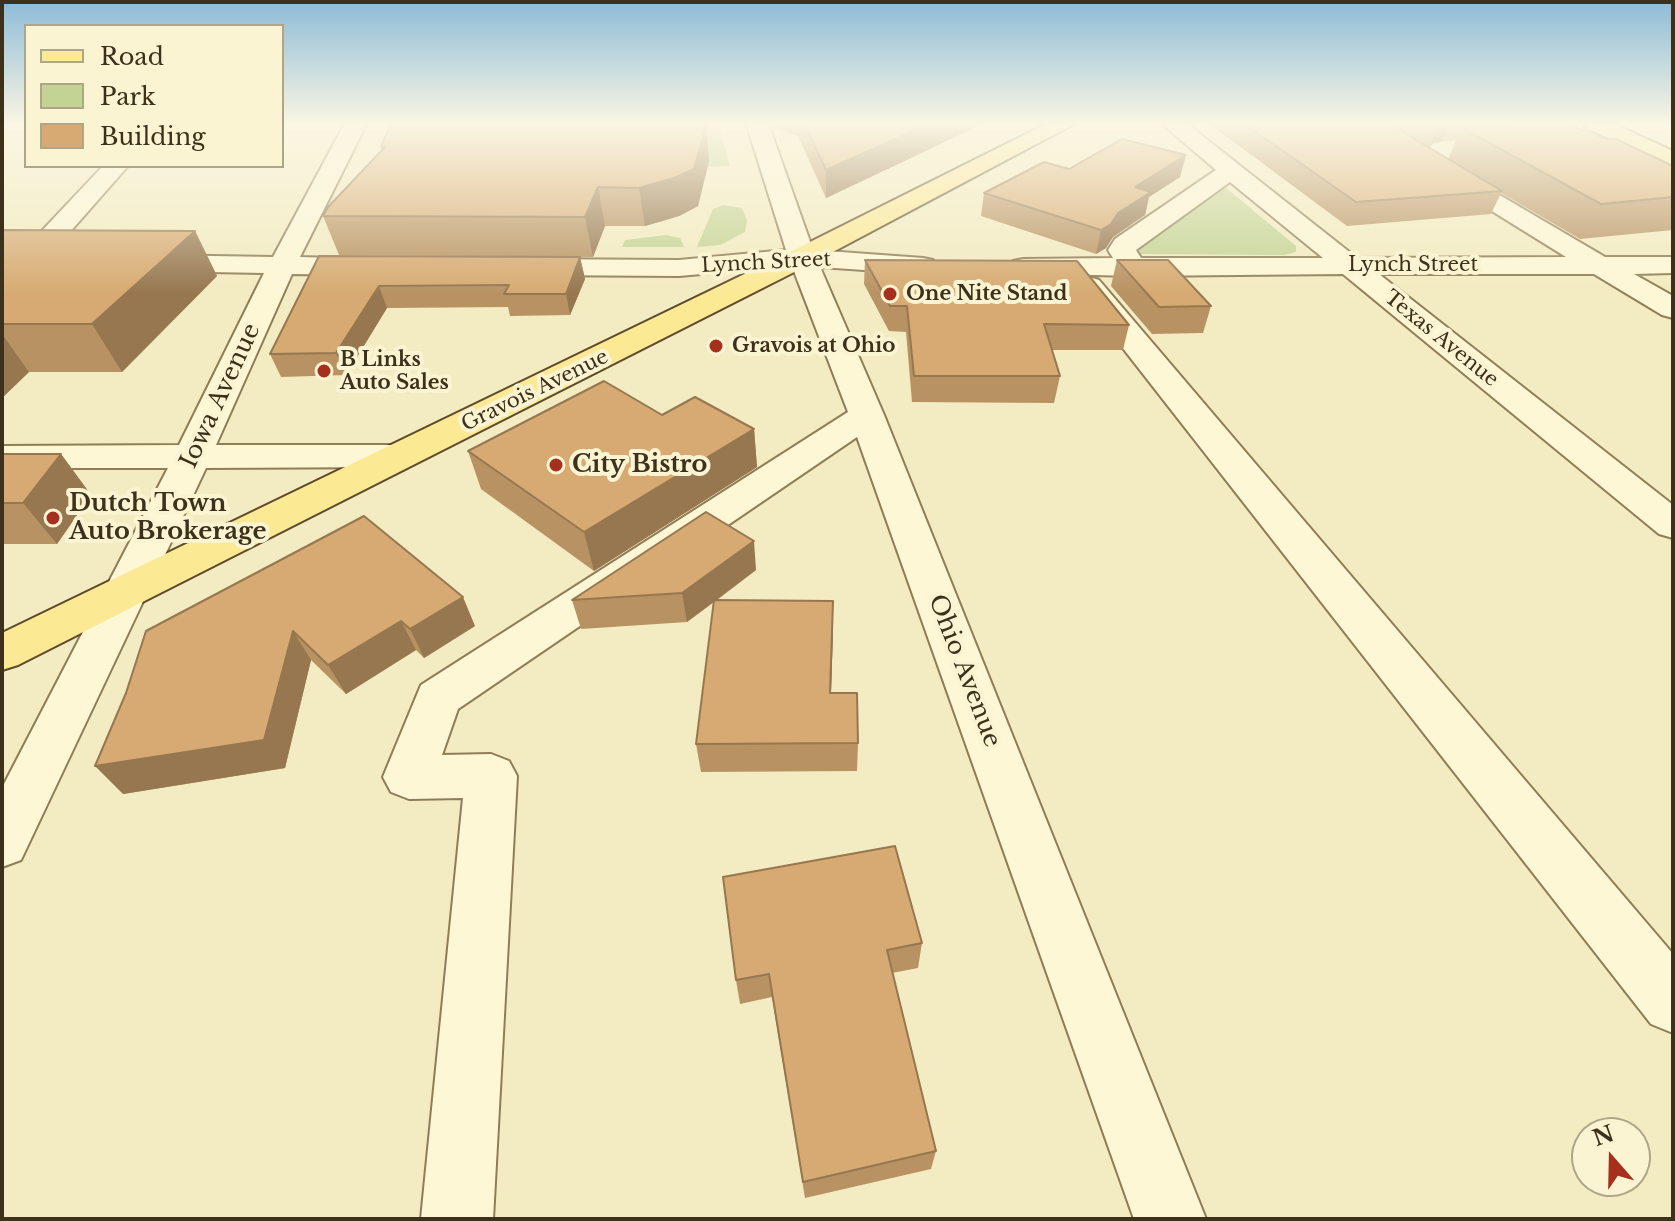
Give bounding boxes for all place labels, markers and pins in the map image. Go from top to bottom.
place label: One Nite Stand [906,282,1067,306]
marker: One Nite Stand [881,285,899,303]
place label: Gravois at Ohio [732,334,895,358]
marker: Gravois at Ohio [707,337,725,355]
place label: B Links Auto Sales [340,348,449,395]
marker: B Links Auto Sales [315,362,333,380]
place label: City Bistro [572,451,707,479]
marker: City Bistro [547,456,565,474]
place label: Dutch Town Auto Brokerage [69,490,267,546]
marker: Dutch Town Auto Brokerage [44,509,62,527]

